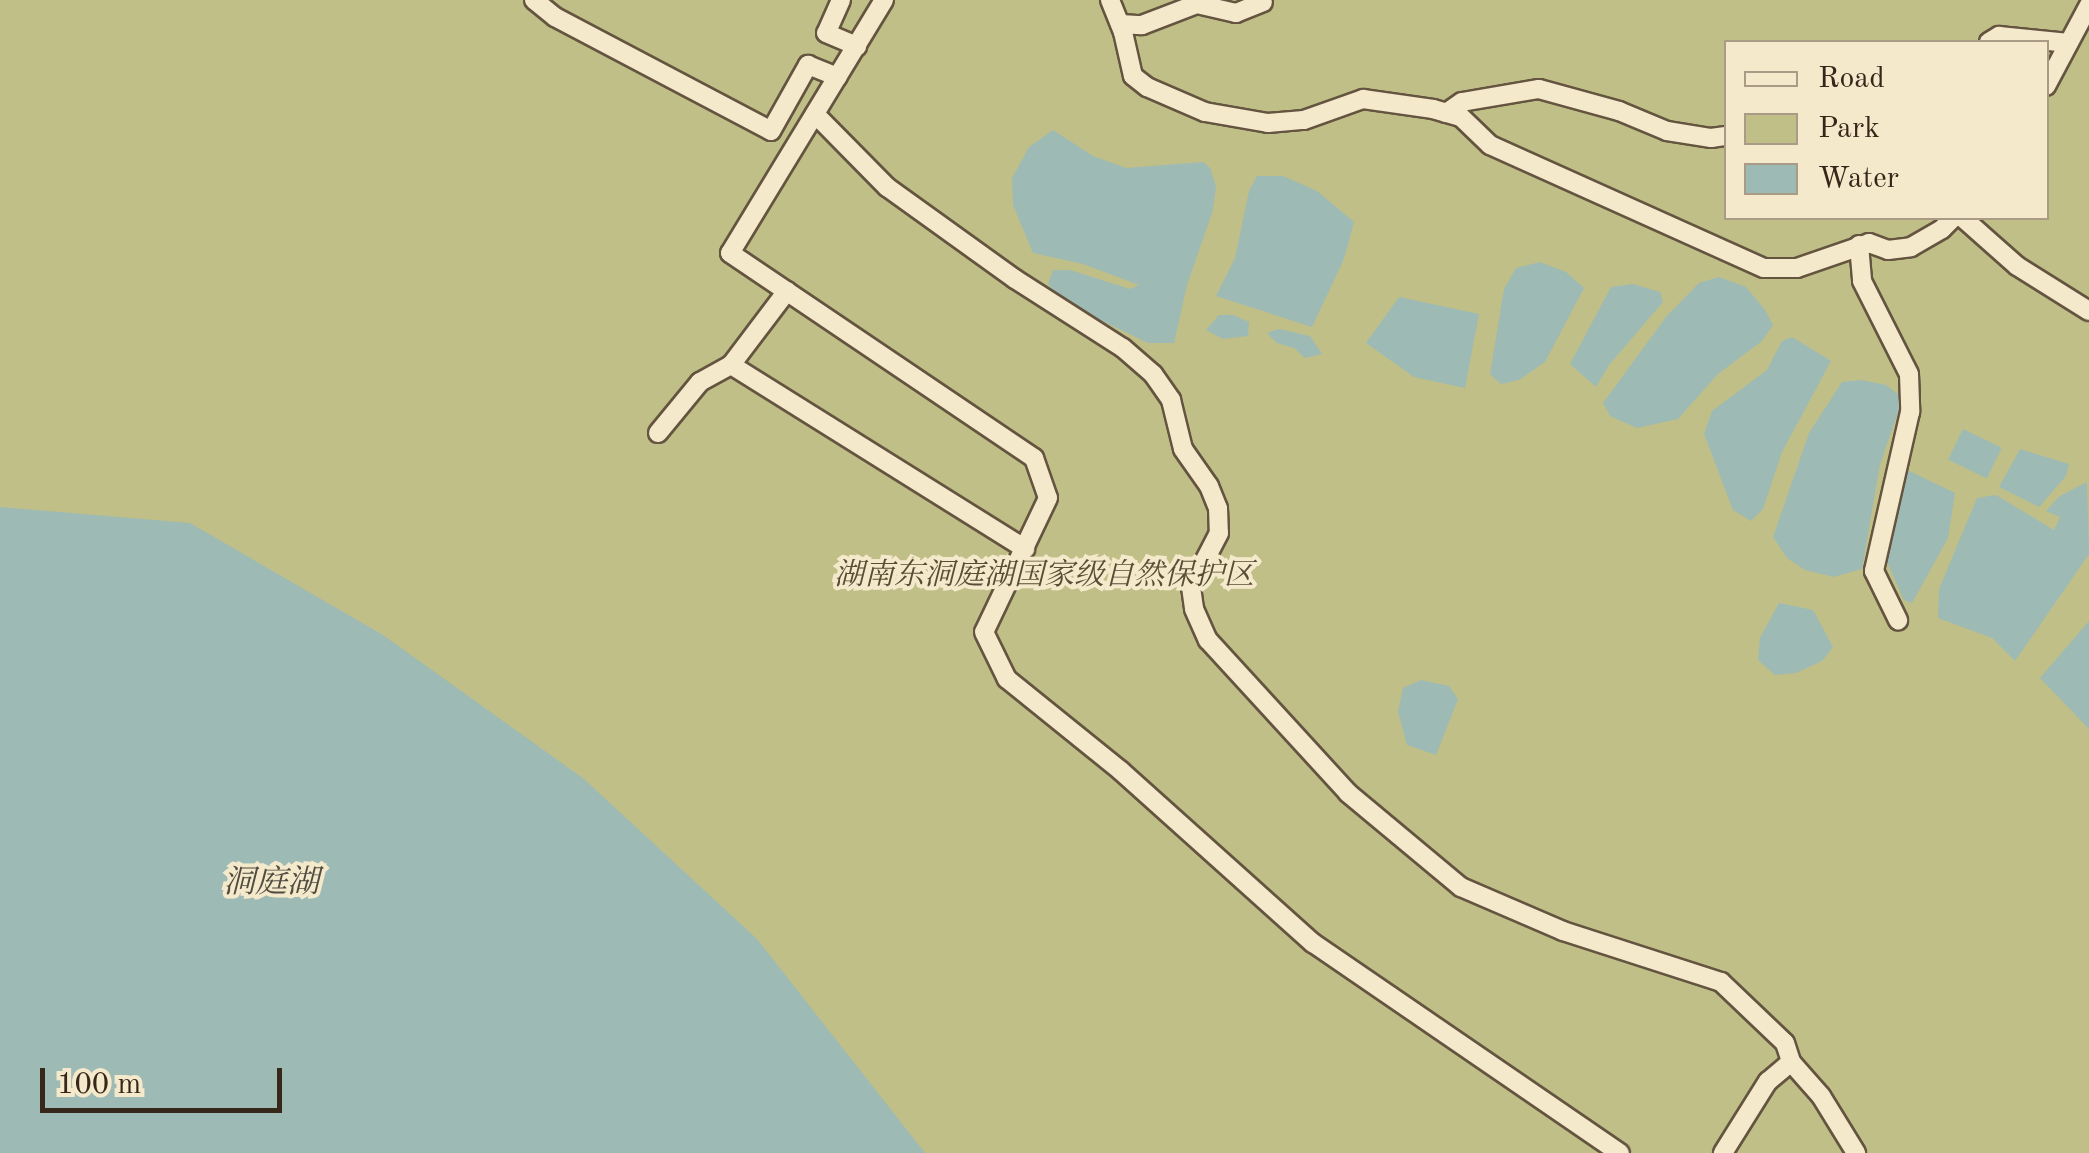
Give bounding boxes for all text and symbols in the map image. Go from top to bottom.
legend [1724,40,2049,220]
text: Road [1818,64,1885,94]
text: Park [1818,114,1880,144]
text: Water [1818,164,1899,194]
park label: 湖南东洞庭湖国家级自然保护区 [834,558,1254,594]
water label: 洞庭湖 [223,865,319,903]
scale bar [45,1048,288,1110]
text: 100 m [57,1070,141,1100]

